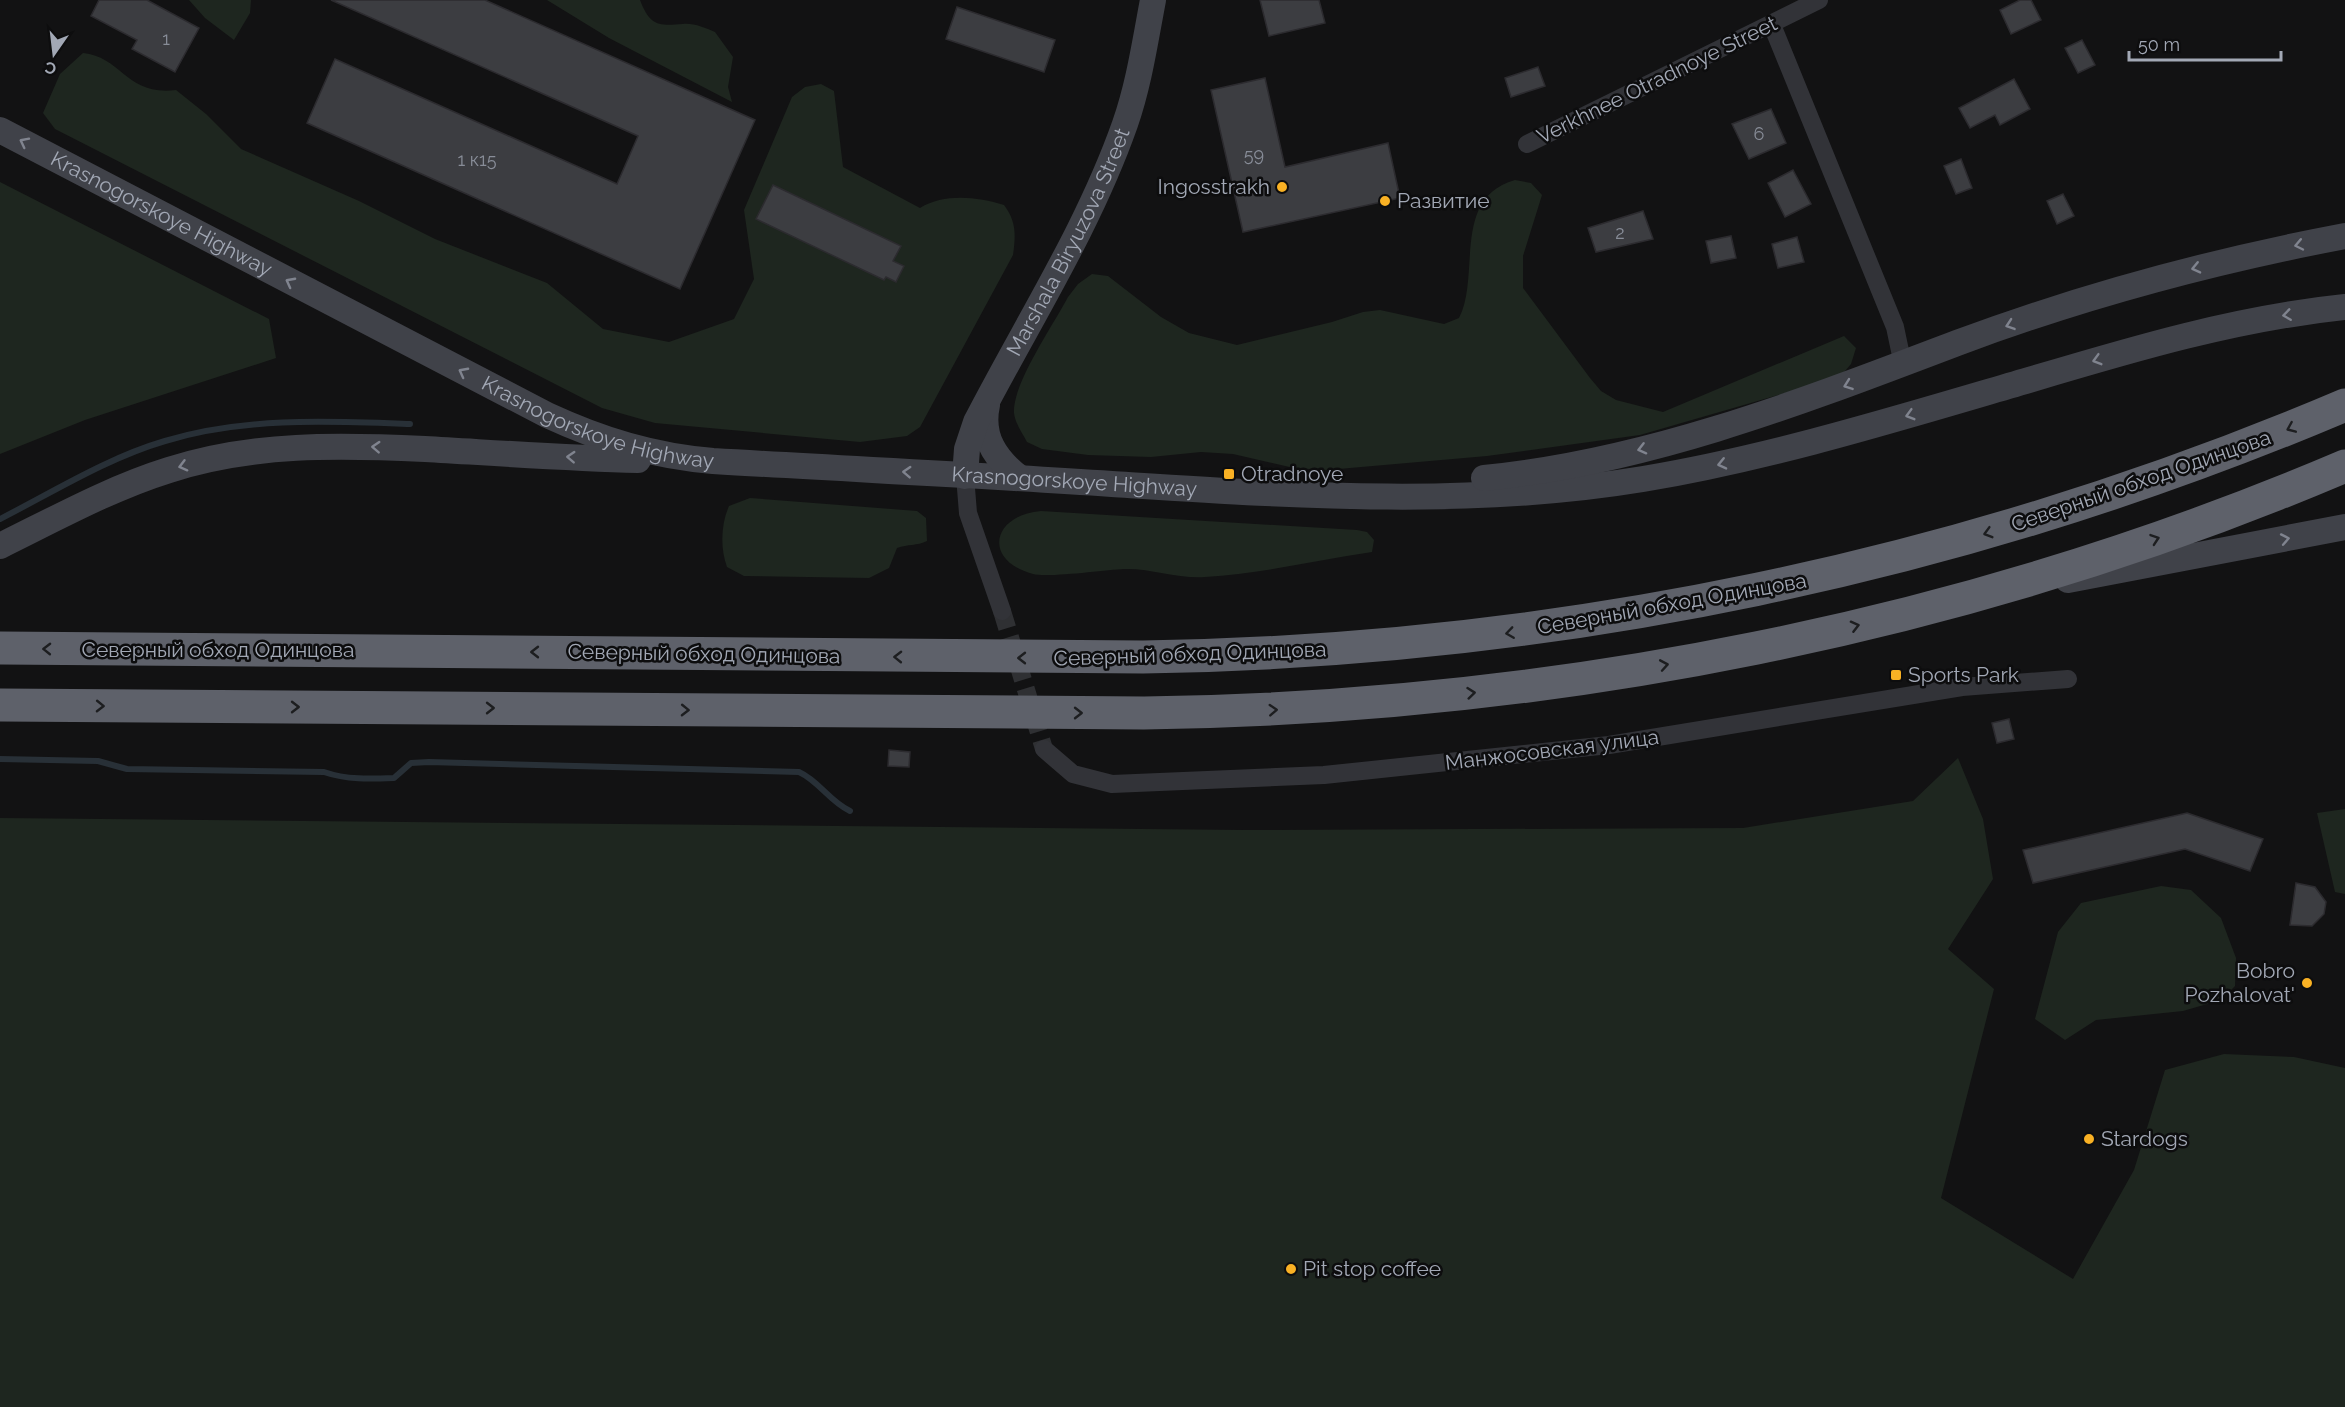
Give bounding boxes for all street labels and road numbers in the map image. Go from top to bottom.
street label: Verkhnee Otradnoye Street [1533,10,1781,149]
street label: Marshala Biryuzova Street [1001,125,1135,360]
street label: Krasnogorskoye Highway [47,146,276,282]
street label: Krasnogorskoye Highway [478,370,715,473]
street label: Северный обход Одинцова [2008,424,2274,537]
street label: Krasnogorskoye Highway [951,461,1198,501]
street label: Северный обход Одинцова [1535,567,1808,640]
street label: Северный обход Одинцова [1053,636,1327,671]
street label: Северный обход Одинцова [82,637,354,662]
street label: Северный обход Одинцова [567,639,841,668]
street label: Манжосовская улица [1444,724,1660,775]

